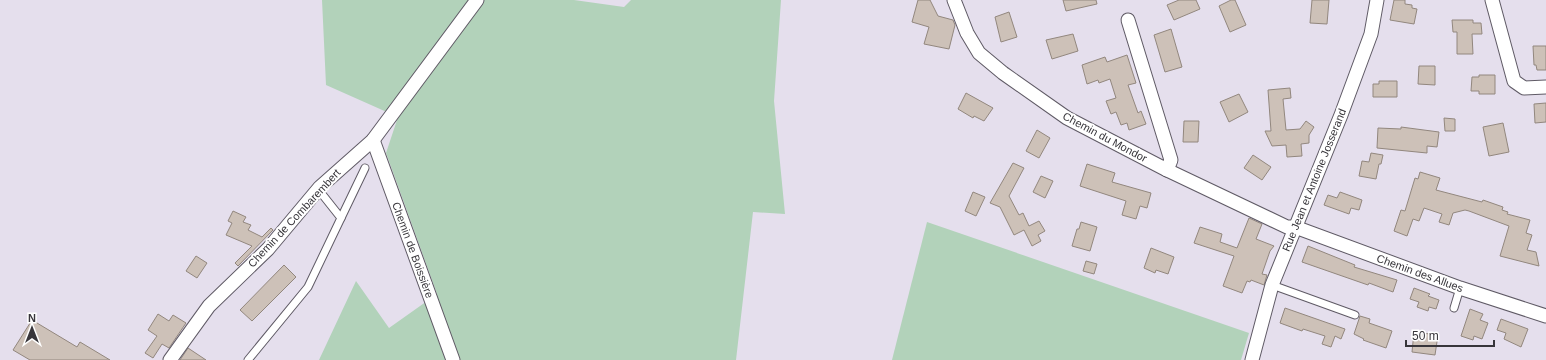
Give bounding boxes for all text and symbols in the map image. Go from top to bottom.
street label: Rue Jean et Antoine Josserand [1280,107,1348,253]
street label: Chemin du Mondor [1061,110,1149,164]
street label: Chemin de Combarembert [245,167,343,269]
street label: Chemin de Boissière [390,200,436,300]
street label: Chemin des Allues [1375,252,1465,294]
north arrow [12,308,52,348]
text: N [28,312,36,324]
scale bar [1406,322,1494,348]
text: 50 m [1412,329,1439,343]

